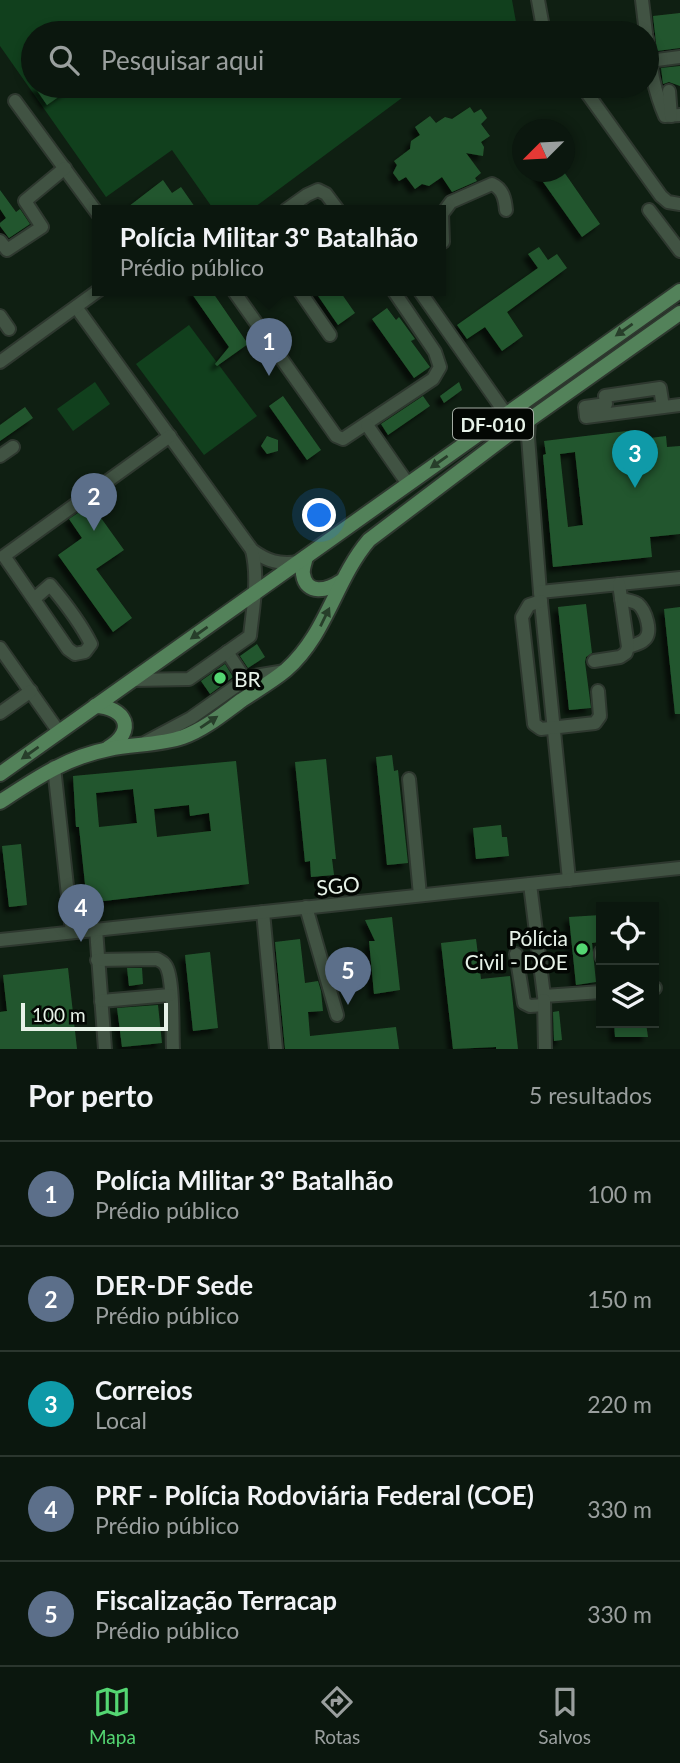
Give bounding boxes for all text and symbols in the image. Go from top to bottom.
search box [21,21,659,98]
icon: search [45,41,83,79]
text: Pesquisar aqui [101,44,264,76]
north arrow [512,119,575,182]
popup [92,205,446,296]
text: Polícia Militar 3º Batalhão [120,221,418,253]
text: Prédio público [120,253,264,281]
pin: 1 [246,318,292,376]
one-way arrow [615,323,633,337]
road number: DF-010 [453,408,533,440]
pin: 3 [612,430,658,488]
one-way arrow [430,455,448,469]
pin: 2 [71,473,117,531]
your location [302,498,336,532]
one-way arrow [320,607,331,627]
one-way arrow [190,626,208,640]
place label: BR [234,666,262,691]
marker: BR [212,670,228,686]
one-way arrow [200,716,219,729]
one-way arrow [21,746,39,760]
street label: SGO [315,870,361,900]
pin: 4 [58,884,104,942]
map controls [596,902,659,1028]
button: locate [596,902,659,965]
place label: Pólícia Civil - DOE [465,925,568,974]
marker: Pólícia Civil - DOE [574,941,590,957]
pin: 5 [325,947,371,1005]
button: layers [596,965,659,1028]
scale bar [21,1000,168,1032]
text: 100 m [32,1003,86,1026]
text: Por perto [28,1077,153,1113]
text: 5 resultados [529,1081,652,1109]
text: Polícia Militar 3º Batalhão [95,1164,393,1196]
text: 1 [44,1180,58,1208]
text: 100 m [587,1180,652,1208]
text: Prédio público [95,1196,239,1224]
text: DER-DF Sede [95,1269,253,1301]
text: 2 [44,1285,58,1313]
text: 150 m [587,1285,652,1313]
text: Prédio público [95,1301,239,1329]
text: Correios [95,1374,193,1406]
text: 3 [44,1390,58,1418]
text: 220 m [587,1390,652,1418]
text: Local [95,1406,147,1434]
text: PRF - Polícia Rodoviária Federal (COE) [95,1479,534,1511]
text: 4 [44,1495,58,1523]
text: 330 m [587,1495,652,1523]
text: Prédio público [95,1511,239,1539]
text: Fiscalização Terracap [95,1584,337,1616]
text: 5 [44,1600,58,1628]
text: 330 m [587,1600,652,1628]
text: Prédio público [95,1616,239,1644]
tab: Mapa [89,1683,136,1748]
tab: Rotas [314,1683,360,1748]
tab: Salvos [538,1683,591,1748]

